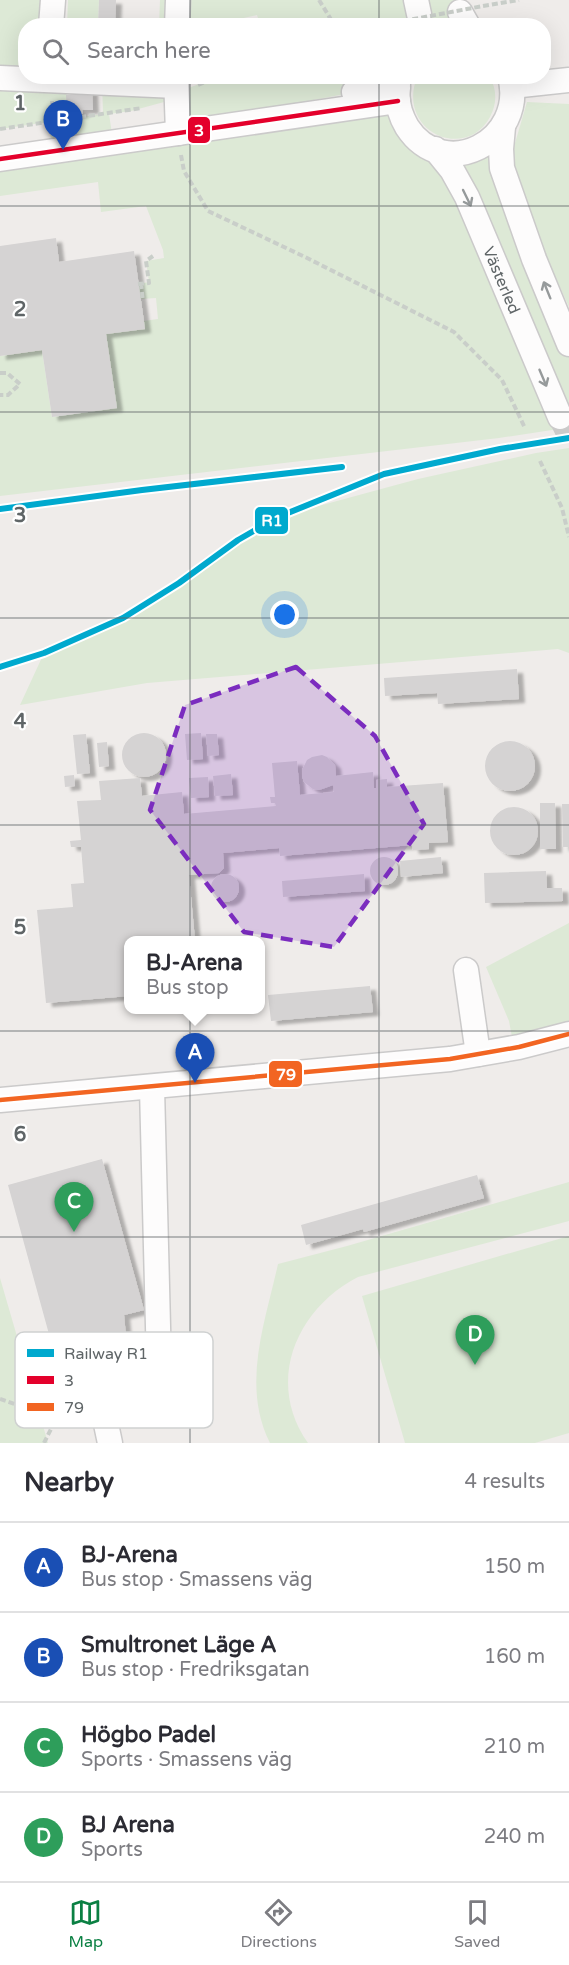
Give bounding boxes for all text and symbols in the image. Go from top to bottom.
search box [18,18,551,84]
icon: search [39,35,72,68]
text: Search here [87,38,211,64]
text: 1 [14,92,26,116]
pin: B [44,100,82,150]
line badge: 3 [187,116,211,144]
text: 3 [194,121,204,141]
one-way arrow [461,189,473,207]
street label: Västerled [478,244,524,317]
one-way arrow [541,282,552,300]
text: 2 [14,298,26,322]
one-way arrow [538,368,549,386]
text: 3 [14,504,26,528]
line badge: R1 [254,506,289,535]
text: R1 [261,511,283,531]
your location [270,600,299,629]
text: 4 [14,710,27,734]
text: 5 [14,916,26,940]
popup [124,936,265,1014]
text: BJ-Arena [146,950,243,976]
text: Bus stop [146,976,229,1000]
pin: A [176,1034,214,1083]
line badge: 79 [268,1060,303,1088]
text: 79 [276,1065,296,1085]
text: 6 [14,1123,26,1147]
pin: C [54,1182,94,1232]
pin: D [456,1316,494,1365]
legend [15,1332,213,1428]
text: Railway R1 [64,1344,148,1364]
text: 3 [64,1371,74,1391]
text: 79 [64,1398,84,1418]
text: Nearby [24,1467,114,1498]
text: 4 results [465,1470,545,1494]
text: BJ-Arena [81,1542,178,1568]
text: A [36,1555,51,1579]
text: 150 m [484,1555,545,1579]
text: Bus stop · Smassens väg [81,1568,313,1592]
text: Smultronet Läge A [81,1632,277,1658]
text: B [37,1645,50,1669]
text: 160 m [484,1645,545,1669]
text: Bus stop · Fredriksgatan [81,1658,310,1682]
text: Högbo Padel [81,1722,216,1748]
text: C [37,1735,50,1759]
text: 210 m [484,1735,545,1759]
text: Sports · Smassens väg [81,1748,292,1772]
text: BJ Arena [81,1812,175,1838]
text: D [36,1825,51,1849]
text: 240 m [484,1825,545,1849]
text: Sports [81,1838,143,1862]
tab: Map [69,1896,103,1952]
tab: Directions [240,1896,317,1952]
tab: Saved [454,1896,500,1952]

